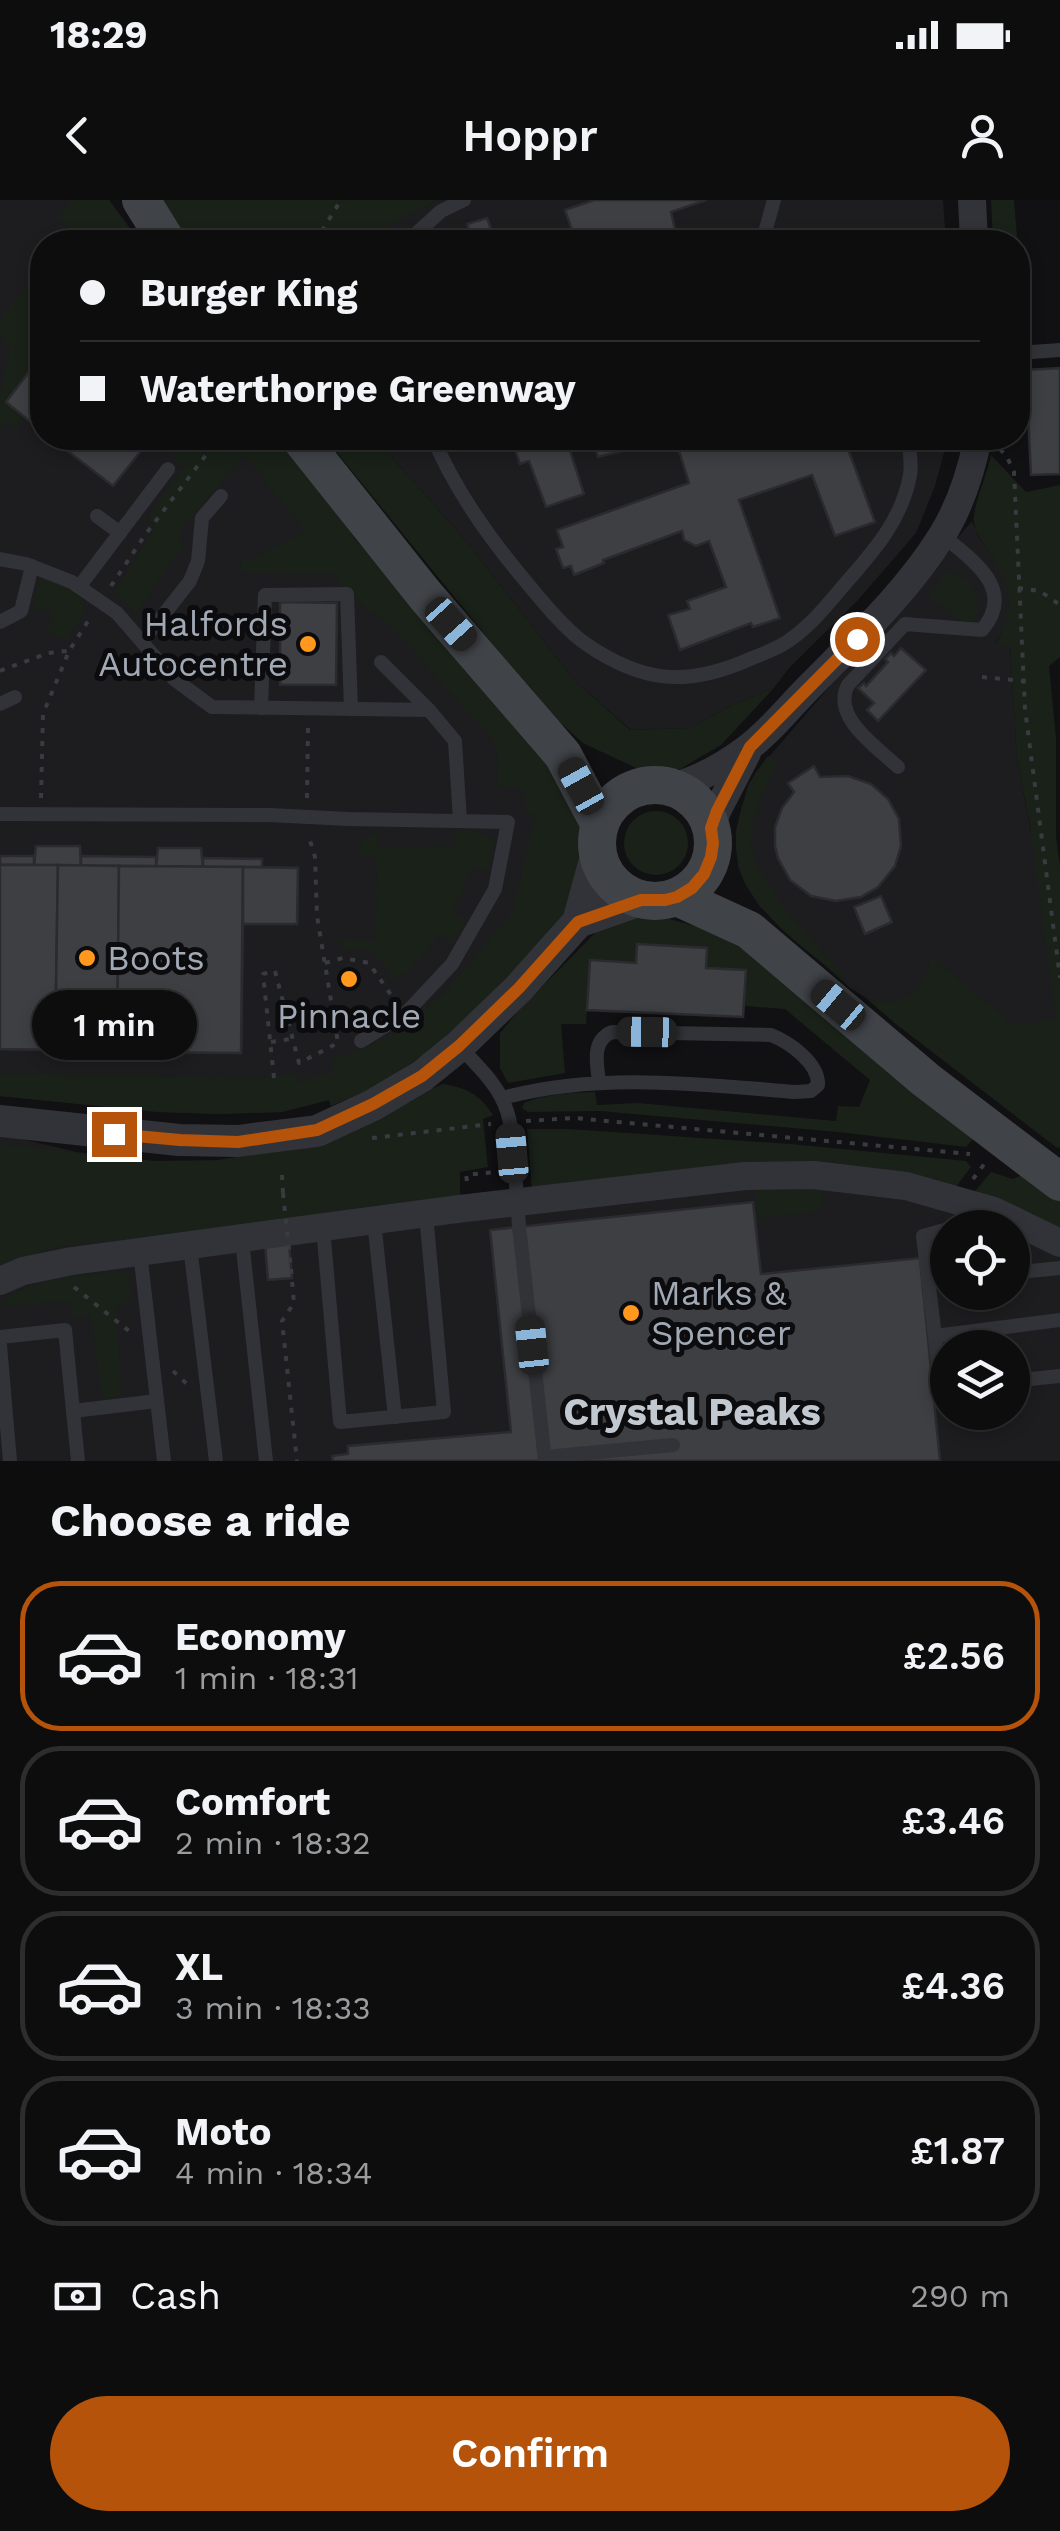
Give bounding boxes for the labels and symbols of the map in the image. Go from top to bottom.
car [420,592,482,656]
place label: Halfords Autocentre [98,603,288,685]
route start [835,617,880,662]
marker: Halfords Autocentre [297,633,319,655]
car [553,752,609,820]
place label: Boots [107,937,205,979]
marker: Boots [76,947,98,969]
marker: Pinnacle [338,968,360,990]
car [805,974,871,1036]
callout: 1 min [32,989,196,1059]
place label: Pinnacle [277,995,421,1037]
car [617,1016,677,1048]
route end [92,1112,137,1157]
car [494,1122,530,1184]
place label: Marks & Spencer [651,1272,791,1354]
marker: Marks & Spencer [620,1302,642,1324]
car [514,1314,550,1376]
district label: Crystal Peaks [563,1390,821,1434]

